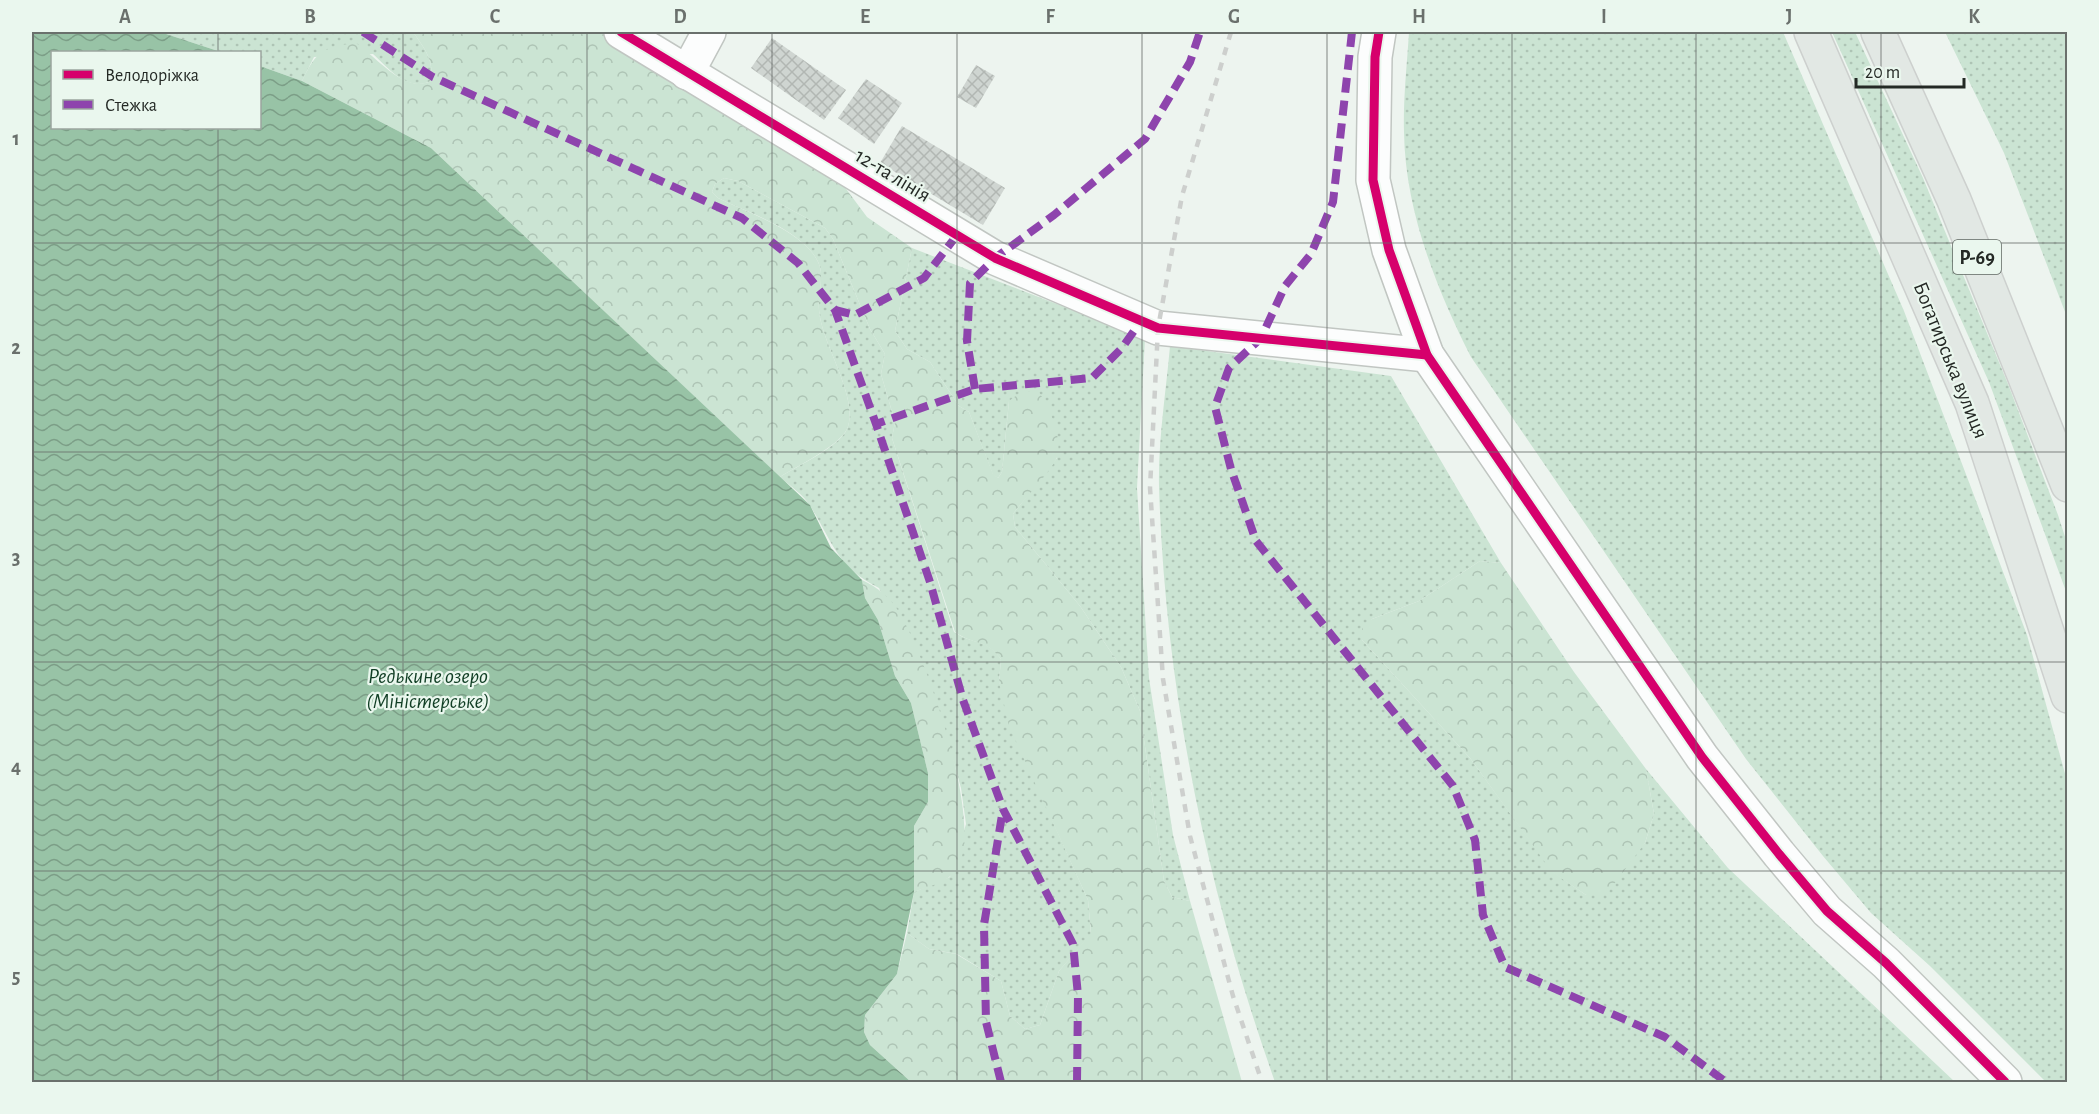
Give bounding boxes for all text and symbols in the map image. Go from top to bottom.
text: A [119,7,131,27]
text: B [304,7,316,27]
text: C [490,7,501,27]
text: D [673,7,687,27]
text: E [860,7,870,27]
text: F [1045,7,1055,27]
text: G [1228,7,1240,27]
text: H [1412,7,1426,27]
text: I [1601,7,1607,27]
text: J [1786,7,1792,27]
text: K [1968,7,1980,27]
legend [51,51,261,129]
scale bar [1856,51,1964,89]
text: 20 m [1865,64,1900,82]
text: Велодоріжка [105,67,199,85]
text: Стежка [105,97,157,115]
text: 1 [12,129,20,149]
street label: 12-та лінія [851,145,934,206]
road number: Р-69 [1953,240,2001,274]
street label: Богатирська вулиця [1910,279,1992,441]
text: 2 [11,338,21,358]
text: 3 [12,548,20,568]
water label: Редькине озеро (Міністерське) [366,665,490,713]
text: 4 [11,757,21,777]
text: 5 [12,967,20,987]

